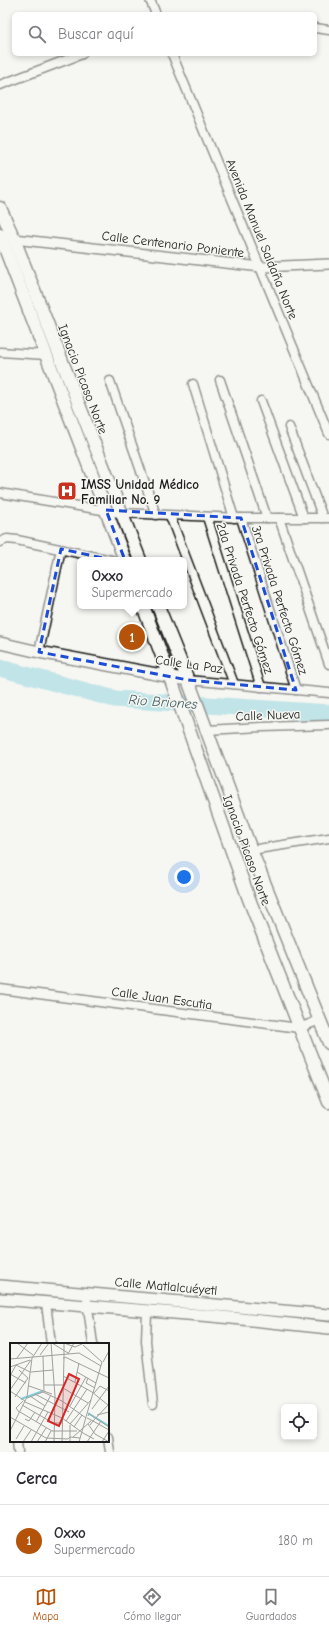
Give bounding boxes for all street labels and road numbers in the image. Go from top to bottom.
street label: Avenida Manuel Saldaña Norte [223,157,301,322]
street label: Calle Centenario Poniente [101,228,246,260]
street label: Ignacio Picaso Norte [55,322,111,437]
street label: 2da Privada Perfecto Gómez [213,520,277,676]
street label: 3ra Privada Perfecto Gómez [249,523,311,677]
street label: Calle La Paz [154,652,224,676]
street label: Calle Nueva [235,706,301,724]
street label: Ignacio Picaso Norte [220,793,274,908]
street label: Calle Juan Escutia [111,984,213,1012]
street label: Calle Matlalcuéyetl [114,1274,218,1298]

